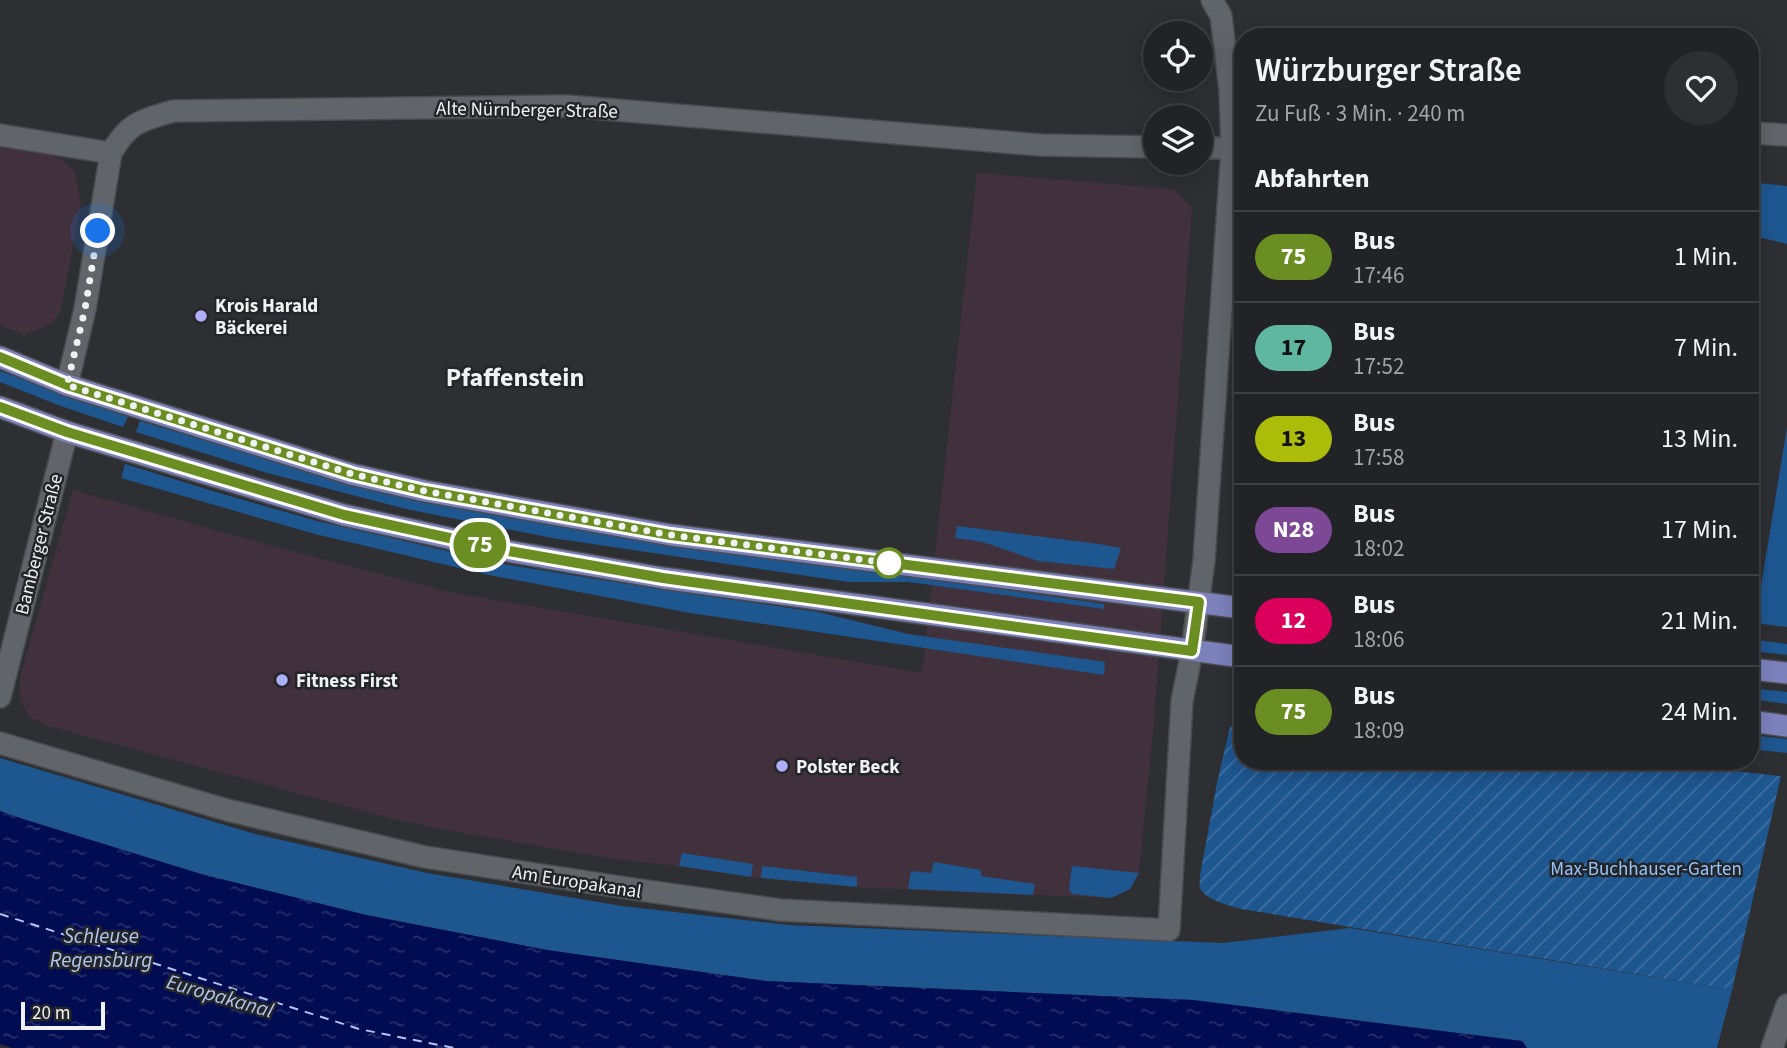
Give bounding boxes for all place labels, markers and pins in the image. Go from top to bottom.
place label: Krois Harald Bäckerei [215,293,318,342]
marker: Krois Harald Bäckerei [193,308,209,324]
unlabelled marker [874,548,904,578]
place label: Fitness First [296,668,398,695]
marker: Fitness First [274,672,290,688]
place label: Polster Beck [796,754,900,781]
marker: Polster Beck [774,758,790,774]

